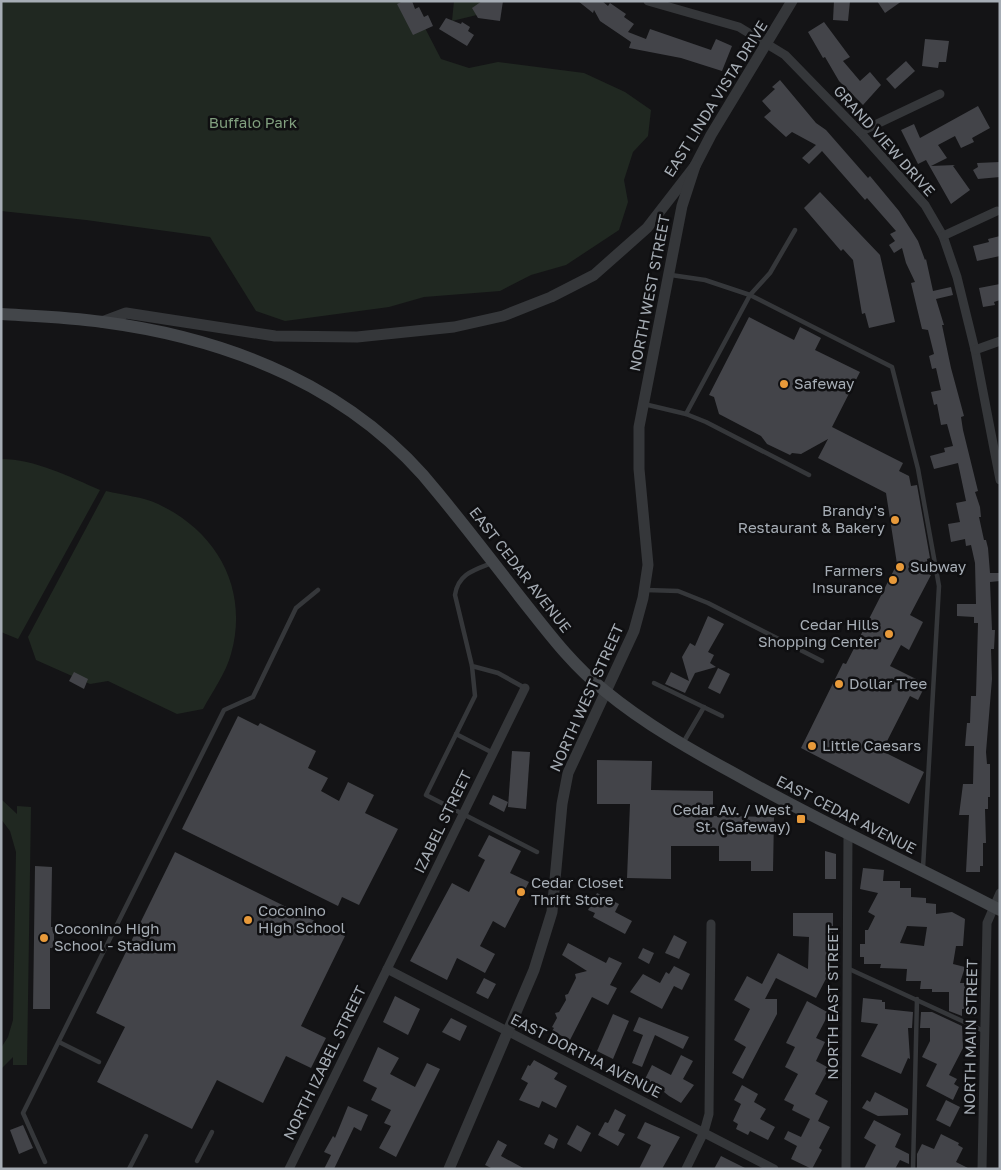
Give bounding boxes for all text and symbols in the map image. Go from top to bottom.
street label: EAST LINDA VISTA DRIVE [660,17,771,180]
street label: GRAND VIEW DRIVE [830,81,939,200]
park label: Buffalo Park [209,113,298,131]
street label: NORTH WEST STREET [625,213,673,373]
place label: Safeway [794,374,855,392]
marker: Safeway [778,378,790,390]
place label: Brandy's Restaurant & Bakery [738,501,886,536]
street label: EAST CEDAR AVENUE [466,503,575,636]
marker: Brandy's Restaurant & Bakery [889,514,901,526]
place label: Subway [910,557,967,575]
place label: Farmers Insurance [812,561,883,596]
marker: Subway [894,561,906,573]
marker: Farmers Insurance [887,574,899,586]
place label: Cedar Hills Shopping Center [758,615,879,650]
street label: NORTH WEST STREET [545,621,627,774]
marker: Cedar Hills Shopping Center [883,628,895,640]
place label: Dollar Tree [849,674,928,692]
marker: Dollar Tree [833,678,845,690]
place label: Little Caesars [822,736,921,754]
marker: Little Caesars [806,740,818,752]
street label: IZABEL STREET [409,767,475,876]
street label: EAST CEDAR AVENUE [774,771,919,857]
place label: Cedar Av. / West St. (Safeway) [672,800,791,835]
marker: Cedar Av. / West St. (Safeway) [795,813,807,825]
place label: Cedar Closet Thrift Store [531,873,624,908]
marker: Cedar Closet Thrift Store [515,886,527,898]
place label: Coconino High School [258,901,346,936]
marker: Coconino High School [242,914,254,926]
place label: Coconino High School - Stadium [54,919,176,954]
street label: NORTH EAST STREET [823,924,841,1080]
marker: Coconino High School - Stadium [38,932,50,944]
street label: NORTH MAIN STREET [960,959,980,1115]
street label: NORTH IZABEL STREET [279,983,369,1142]
street label: EAST DORTHA AVENUE [508,1009,665,1101]

